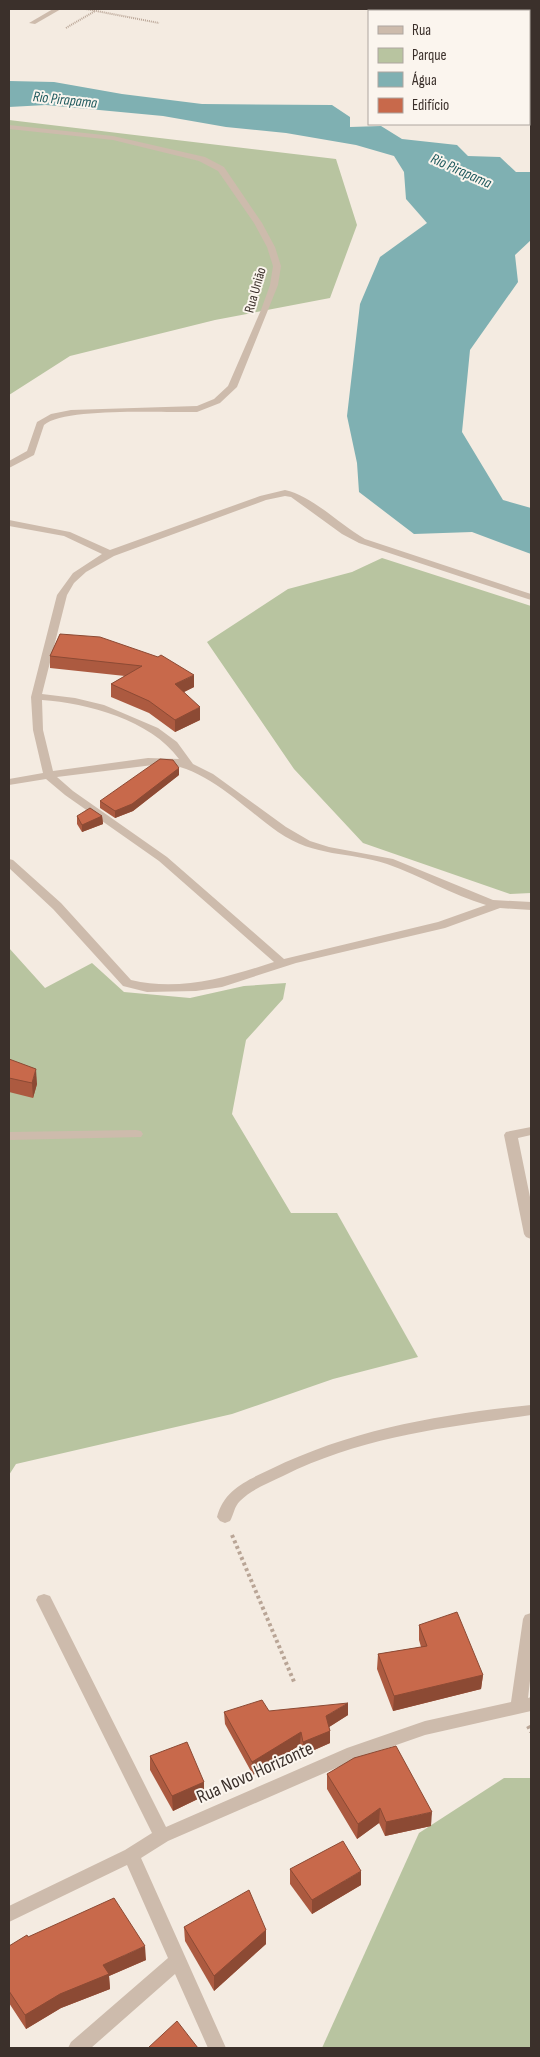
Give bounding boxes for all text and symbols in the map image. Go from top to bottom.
legend [368,10,530,125]
text: Rua [412,21,431,40]
text: Parque [412,46,447,65]
text: Água [411,71,437,90]
water label: Rio Pirapama [32,87,98,113]
text: Edifício [412,96,449,115]
water label: Rio Pirapama [428,149,494,193]
street label: Rua União [240,265,270,315]
street label: Rua Novo Horizonte [193,1737,317,1809]

